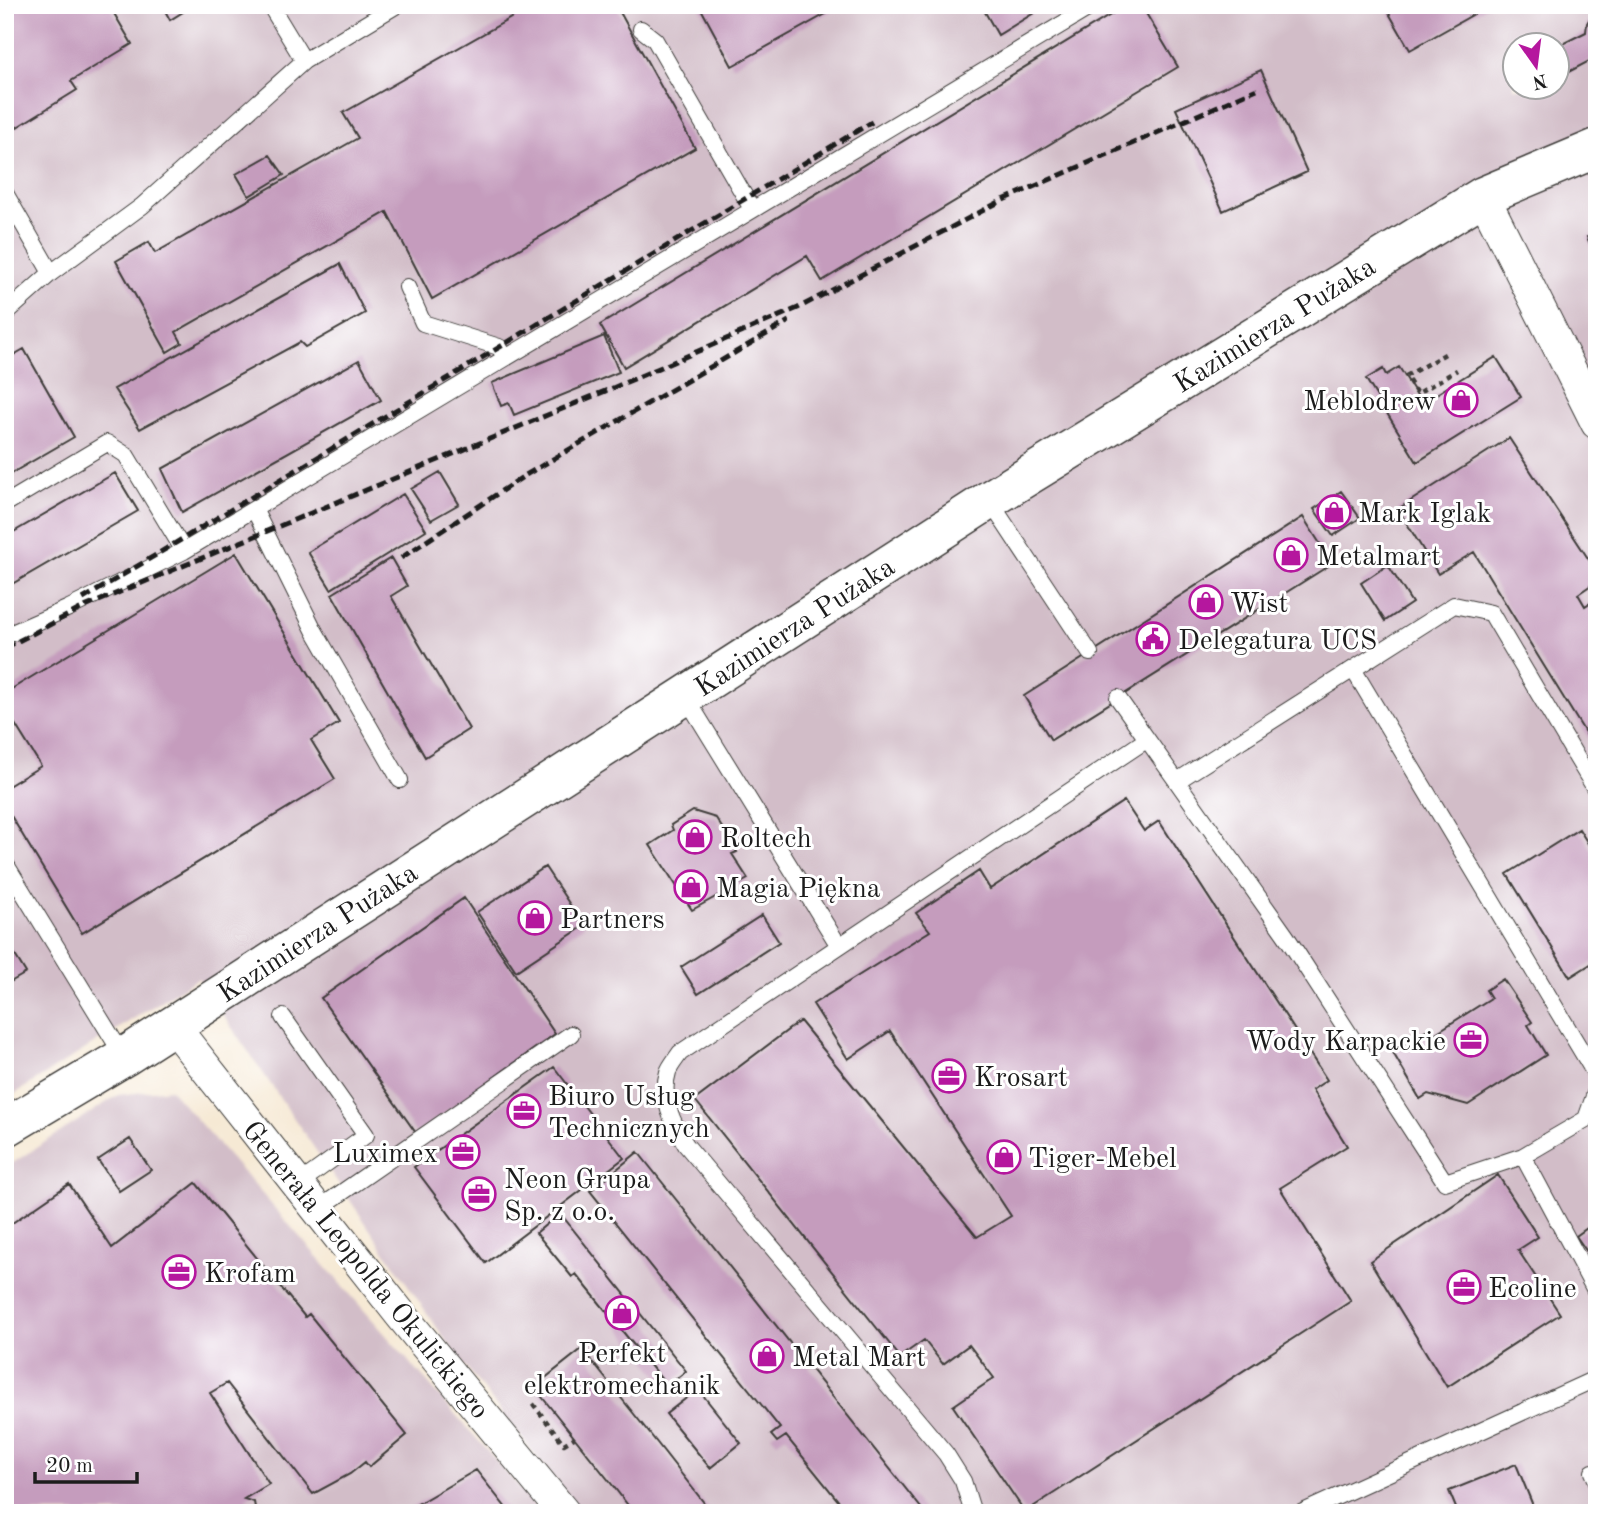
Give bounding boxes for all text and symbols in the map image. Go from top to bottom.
north arrow [1500,32,1570,102]
text: N [1530,69,1549,91]
street label: Kazimierza Pużaka [1170,253,1381,400]
shop icon: Meblodrew [1442,381,1480,419]
place label: Meblodrew [1303,389,1436,417]
shop icon: Mark Iglak [1315,493,1353,531]
place label: Mark Iglak [1358,501,1491,529]
shop icon: Metalmart [1272,536,1310,574]
place label: Metalmart [1316,544,1441,572]
street label: Kazimierza Pużaka [691,554,901,703]
shop icon: Wist [1187,583,1225,621]
place label: Wist [1230,591,1288,619]
public building icon: Delegatura UCS [1134,620,1172,658]
place label: Delegatura UCS [1178,628,1377,656]
shop icon: Roltech [676,818,714,856]
place label: Roltech [720,826,812,854]
street label: Kazimierza Pużaka [214,860,424,1009]
shop icon: Magia Piękna [672,868,710,906]
place label: Magia Piękna [716,876,881,904]
shop icon: Partners [516,899,554,937]
place label: Partners [560,907,665,935]
office icon: Wody Karpackie [1452,1021,1490,1059]
place label: Wody Karpackie [1246,1029,1446,1057]
office icon: Krosart [930,1057,968,1095]
place label: Krosart [974,1065,1068,1093]
place label: Biuro Usług Technicznych [548,1084,710,1144]
office icon: Biuro Usług Technicznych [505,1092,543,1130]
street label: Generała Leopolda Okulickiego [236,1117,493,1425]
office icon: Luximex [444,1133,482,1171]
shop icon: Tiger-Mebel [985,1138,1023,1176]
place label: Luximex [332,1141,438,1169]
place label: Tiger-Mebel [1028,1146,1177,1174]
place label: Neon Grupa Sp. z o.o. [504,1167,650,1227]
office icon: Neon Grupa Sp. z o.o. [460,1175,498,1213]
office icon: Krofam [160,1253,198,1291]
place label: Krofam [204,1261,296,1289]
office icon: Ecoline [1445,1268,1483,1306]
place label: Ecoline [1488,1276,1577,1304]
shop icon: Perfekt elektromechanik [603,1294,641,1332]
shop icon: Metal Mart [748,1337,786,1375]
place label: Perfekt elektromechanik [524,1341,720,1401]
place label: Metal Mart [792,1345,926,1373]
scale bar [35,1441,136,1485]
text: 20 m [46,1456,93,1477]

